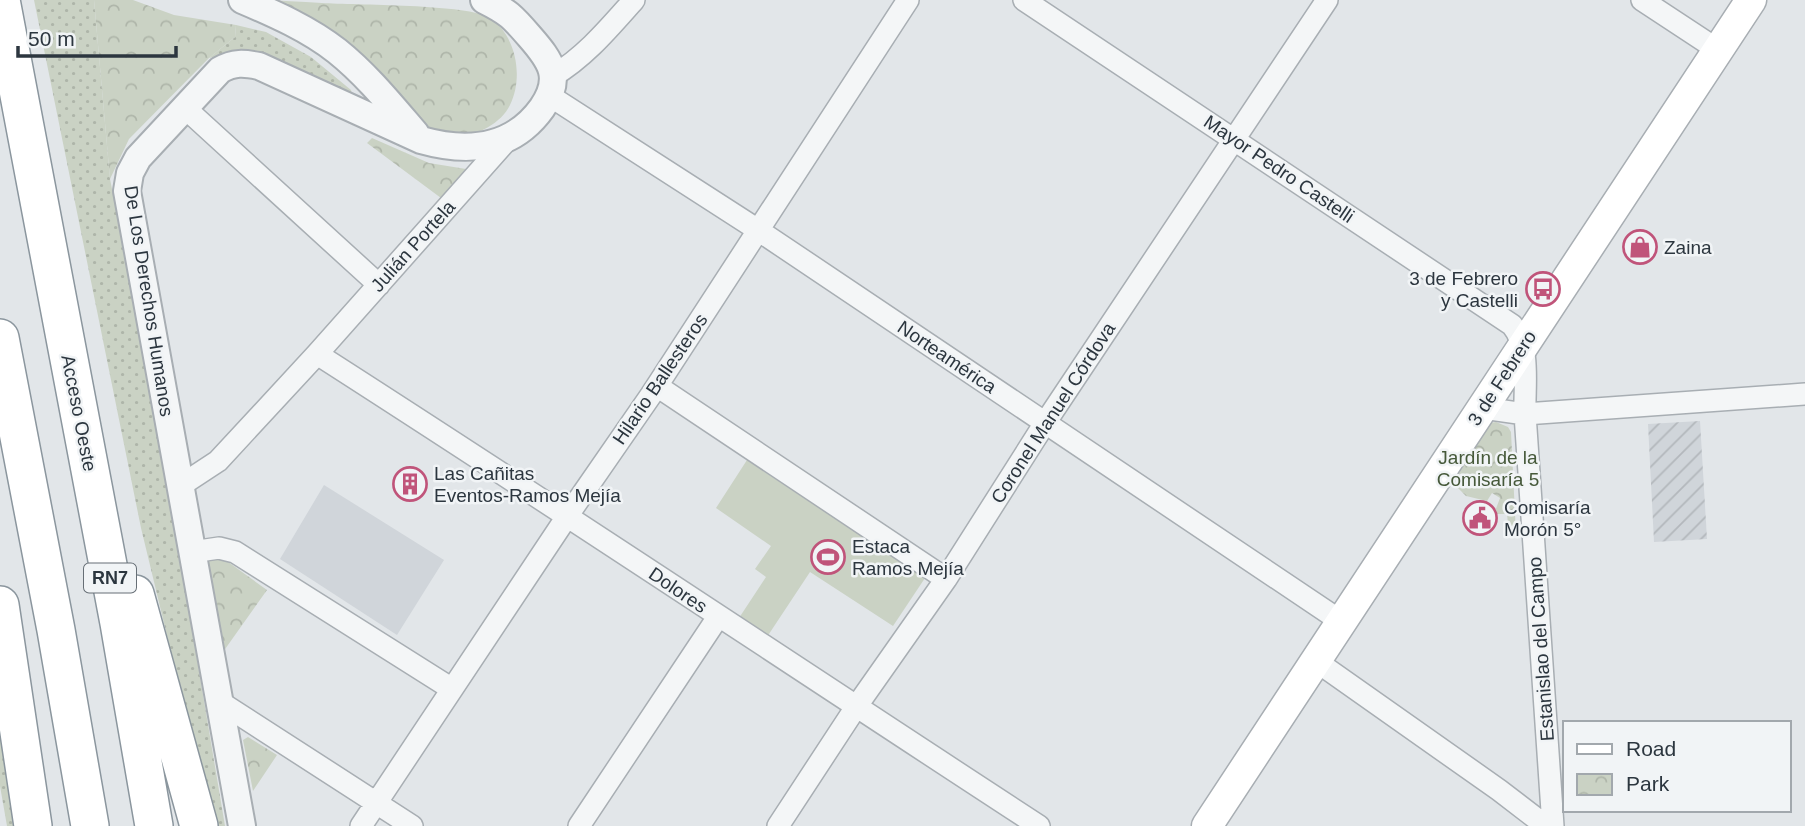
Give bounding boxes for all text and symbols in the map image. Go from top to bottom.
scale bar [18,14,175,58]
text: 50 m [28,27,75,50]
street label: Mayor Pedro Castelli [1200,111,1358,227]
street label: De Los Derechos Humanos [120,184,178,418]
street label: Julián Portela [367,196,460,296]
shop icon: Zaina [1621,228,1659,266]
place label: Zaina [1664,237,1712,258]
place label: 3 de Febrero y Castelli [1409,268,1518,311]
bus stop icon: 3 de Febrero y Castelli [1524,270,1562,308]
street label: Hilario Ballesteros [608,310,712,448]
street label: Norteamérica [894,316,1000,398]
street label: Coronel Manuel Córdova [987,318,1120,507]
street label: 3 de Febrero [1464,327,1540,429]
street label: Acceso Oeste [57,353,101,473]
park label: Jardín de la Comisaría 5 [1437,447,1539,490]
place label: Las Cañitas Eventos-Ramos Mejía [434,463,621,506]
building icon: Las Cañitas Eventos-Ramos Mejía [391,465,429,503]
place label: Comisaría Morón 5° [1504,497,1591,540]
public building icon: Comisaría Morón 5° [1461,499,1499,537]
place label: Estaca Ramos Mejía [852,536,964,579]
sports icon: Estaca Ramos Mejía [809,538,847,576]
street label: Estanislao del Campo [1524,556,1558,742]
street label: Dolores [645,563,711,617]
road number: RN7 [84,564,136,592]
legend [1563,721,1791,812]
text: Road [1626,737,1676,760]
text: Park [1626,772,1670,795]

